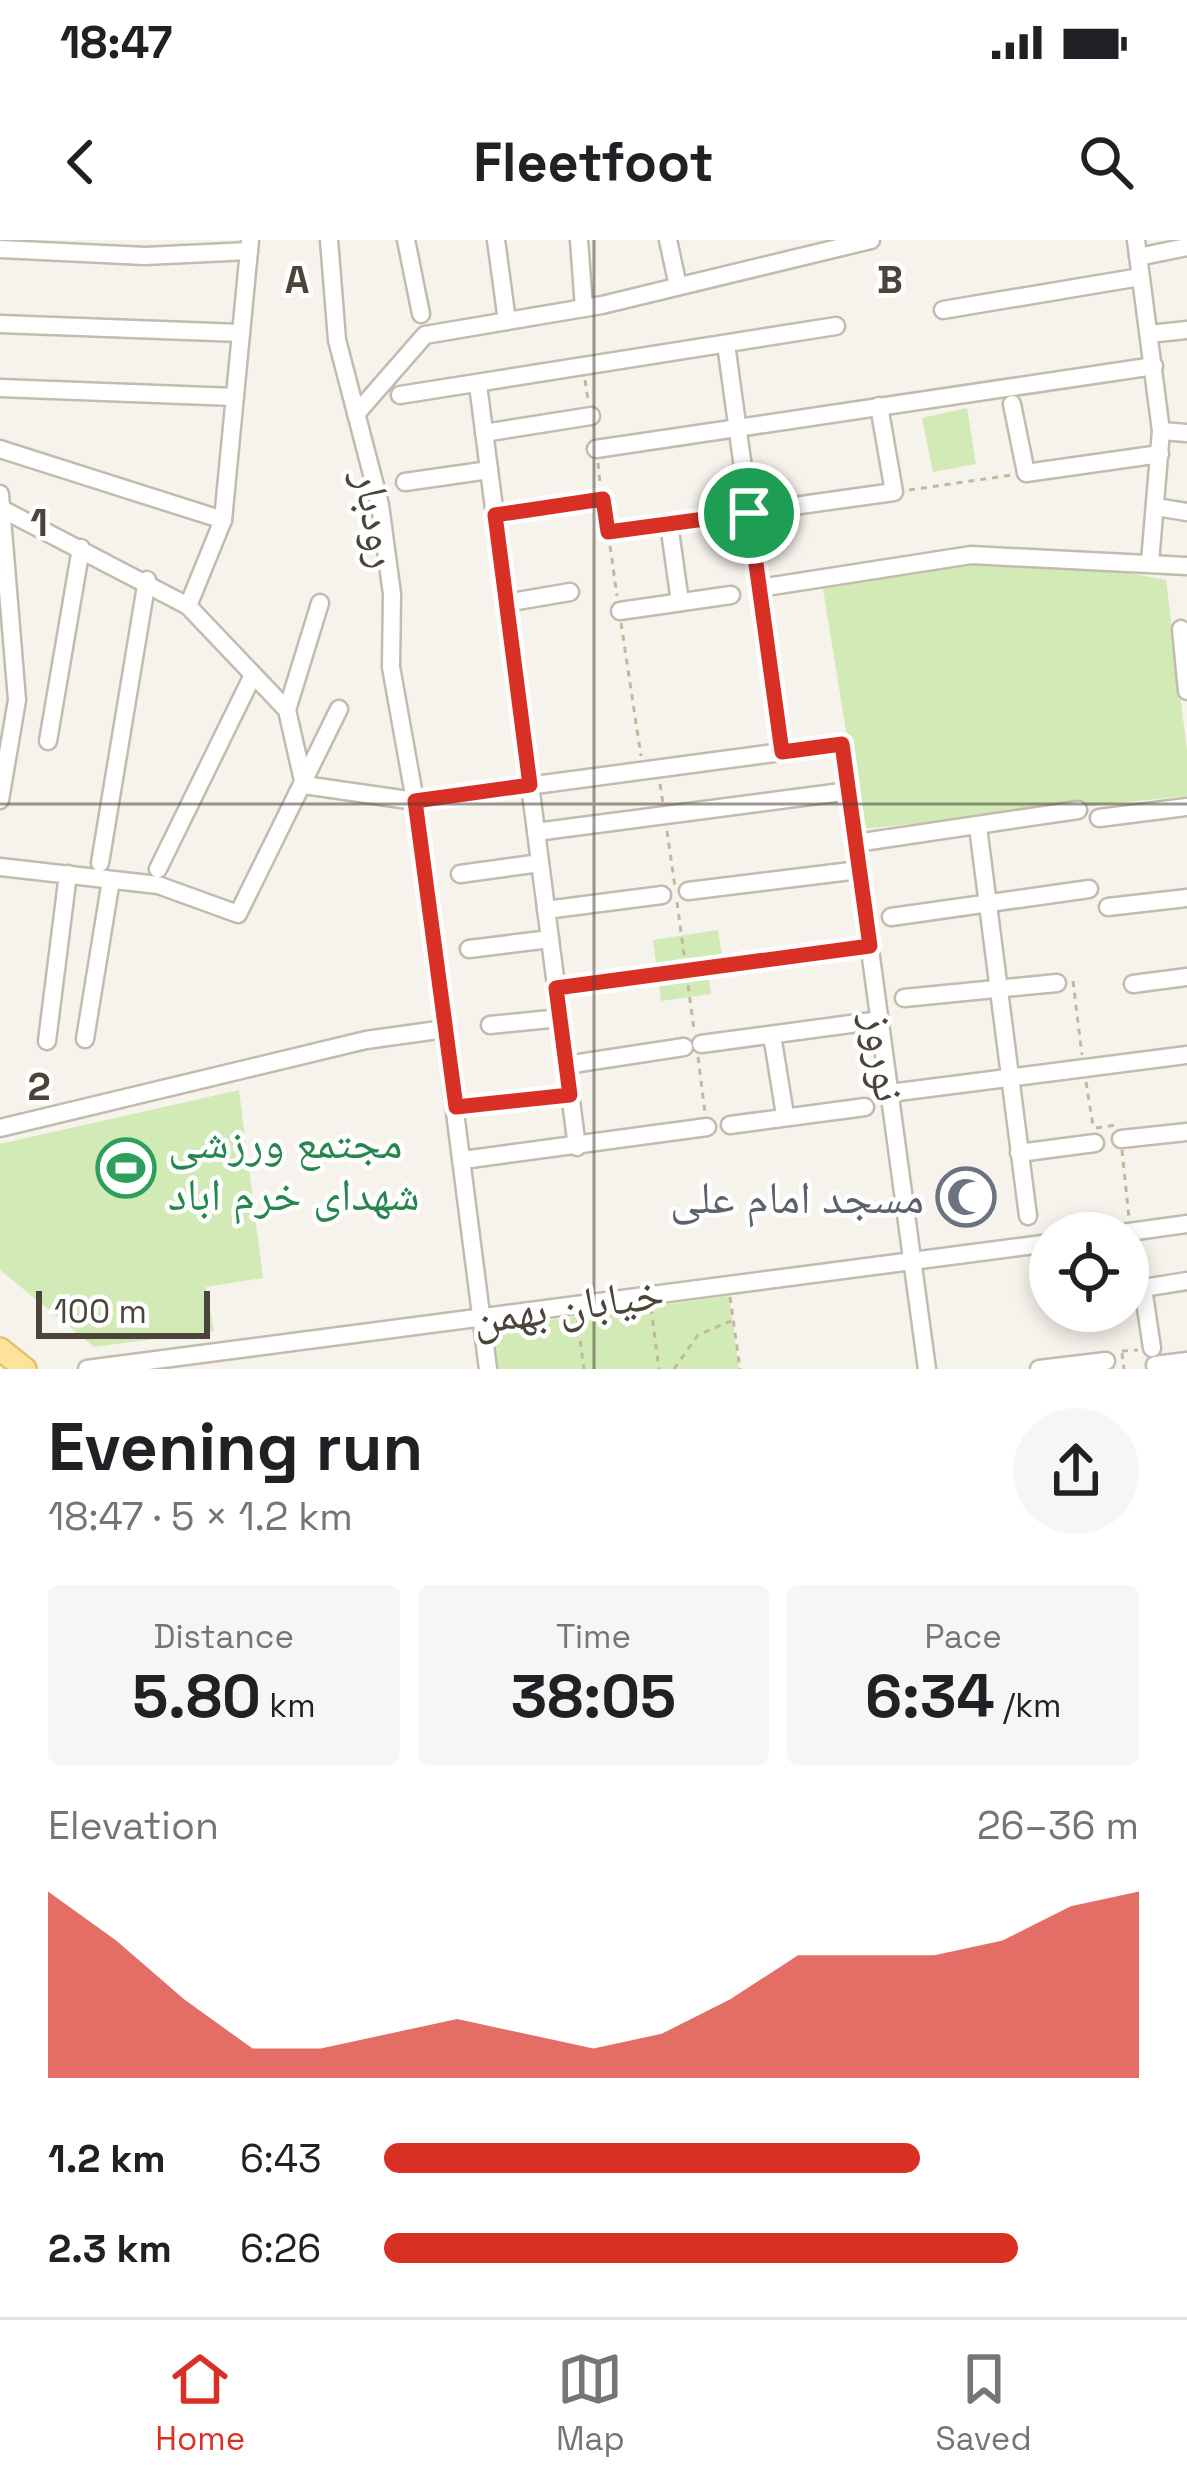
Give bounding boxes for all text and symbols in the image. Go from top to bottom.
text: 18:47 [60,14,172,71]
text: Fleetfoot [473,128,714,197]
icon: back [48,129,114,195]
icon: search [1073,129,1139,195]
text: A [285,255,310,304]
text: B [877,255,903,304]
pin [698,462,800,564]
street label: رودبار [341,465,414,572]
icon: arrive [716,480,782,546]
text: 1 [30,498,48,547]
street label: نوروز [850,1008,919,1105]
text: 2 [27,1062,51,1111]
place label: مجتمع ورزشی شهدای خرم اباد [168,1114,420,1225]
sports icon: مجتمع ورزشی شهدای خرم اباد [95,1137,157,1199]
mosque icon: مسجد امام علی [935,1166,997,1228]
place label: مسجد امام علی [670,1169,924,1228]
map controls [1029,1212,1149,1332]
button: locate [1029,1212,1149,1332]
street label: خیابان بهمن [469,1264,667,1347]
scale bar [36,1285,210,1338]
text: 100 m [54,1291,147,1333]
text: Evening run [48,1405,423,1489]
button: share [1013,1408,1139,1534]
text: 18:47 · 5 × 1.2 km [48,1492,353,1541]
text: Distance [154,1616,294,1658]
text: Time [556,1616,631,1658]
text: Pace [925,1616,1002,1658]
text: 5.80 [132,1658,261,1735]
text: 38:05 [511,1658,676,1735]
text: 6:34 [865,1658,995,1735]
text: km [261,1685,316,1727]
text: /km [995,1685,1061,1727]
text: Elevation [48,1801,219,1850]
text: 26–36 m [977,1801,1139,1850]
text: 1.2 km [48,2134,166,2183]
text: 6:43 [240,2134,322,2183]
text: 2.3 km [48,2224,172,2273]
text: 6:26 [240,2224,321,2273]
tab: Home [155,2346,245,2460]
tab: Map [556,2346,625,2460]
tab: Saved [935,2346,1032,2460]

